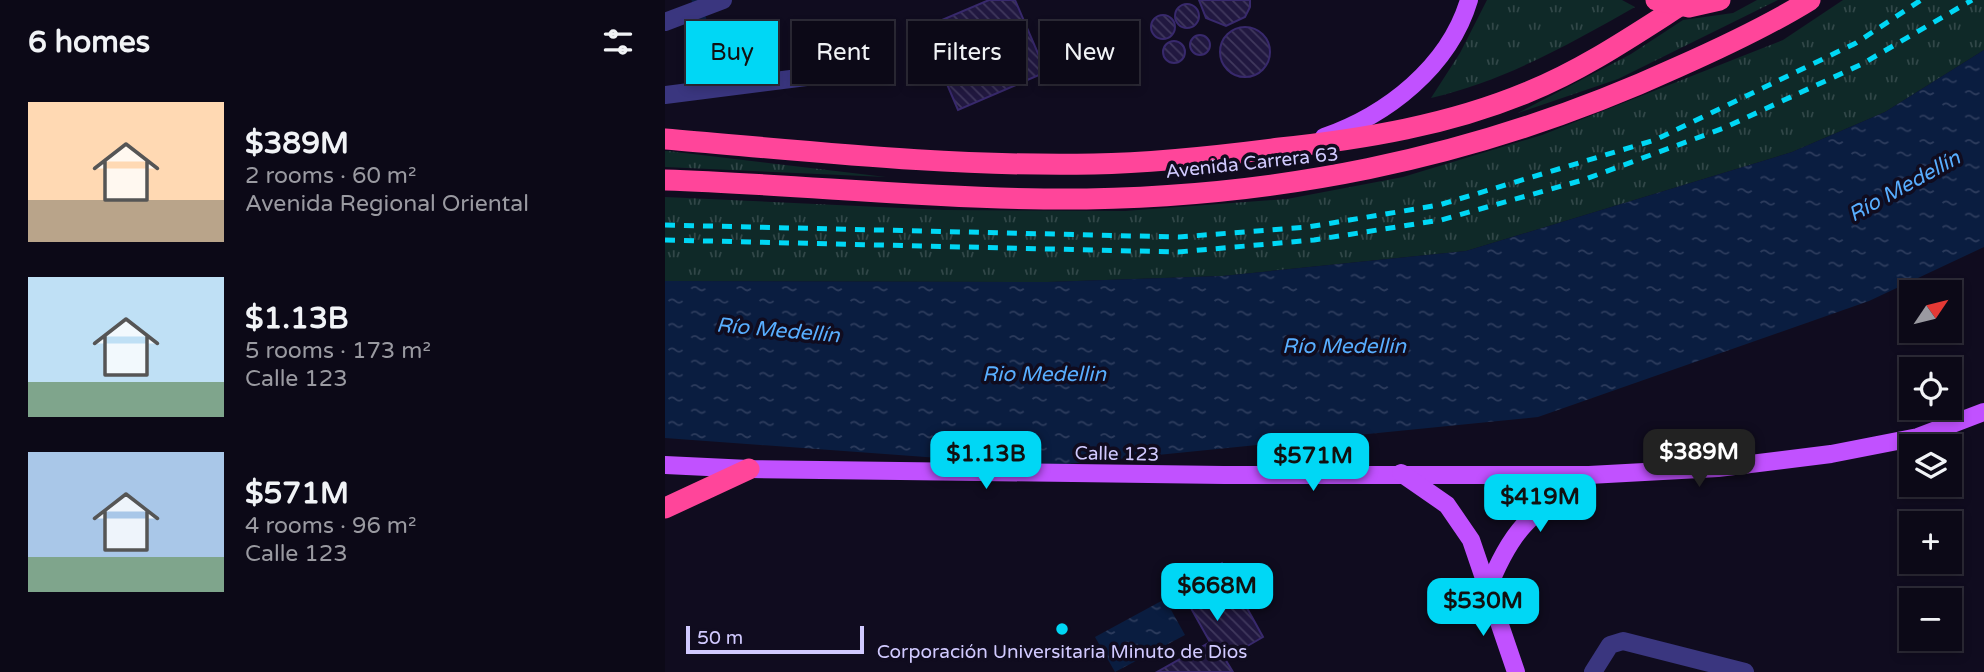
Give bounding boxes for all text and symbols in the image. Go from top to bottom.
chip: Buy [686,21,778,84]
chip: Rent [792,21,894,84]
chip: Filters [908,21,1026,84]
chip: New [1040,21,1139,84]
icon: filters [599,23,637,61]
text: 6 homes [28,24,150,61]
text: $389M [245,125,349,162]
icon: home [84,130,168,214]
street label: Avenida Carrera 63 [1165,143,1340,183]
water label: Río Medellín [1844,145,1966,227]
text: 2 rooms · 60 m² [245,162,416,190]
text: Avenida Regional Oriental [245,190,529,218]
north arrow [1899,280,1962,343]
map controls [1899,280,1962,651]
text: $1.13B [245,300,349,337]
icon: home [84,305,168,389]
water label: Río Medellín [715,313,842,348]
water label: Río Medellín [1282,334,1407,359]
text: 5 rooms · 173 m² [245,337,431,365]
button: locate [1899,357,1962,420]
water label: Rio Medellin [982,362,1107,387]
text: Calle 123 [245,365,348,393]
pin: $389M [1650,430,1748,489]
pin: $1.13B [929,432,1043,491]
pin: $571M [1264,434,1362,493]
button: layers [1899,434,1962,497]
text: $389M [1659,438,1739,466]
text: $1.13B [946,440,1026,468]
street label: Calle 123 [1074,442,1160,466]
text: $571M [1273,442,1353,470]
text: $571M [245,475,349,512]
pin: $419M [1491,475,1589,534]
icon: home [84,480,168,564]
text: $419M [1500,483,1580,511]
button: + [1899,511,1962,574]
text: 4 rooms · 96 m² [245,512,416,540]
text: Calle 123 [245,540,348,568]
pin: $668M [1168,564,1266,623]
text: $668M [1177,572,1257,600]
pin: $530M [1434,578,1532,638]
text: $530M [1443,587,1523,615]
button: − [1899,588,1962,651]
marker: Corporación Universitaria Minuto de Dios [1054,621,1070,637]
scale bar [686,623,865,655]
text: 50 m [697,627,743,649]
place label: Corporación Universitaria Minuto de Dios [877,641,1247,663]

